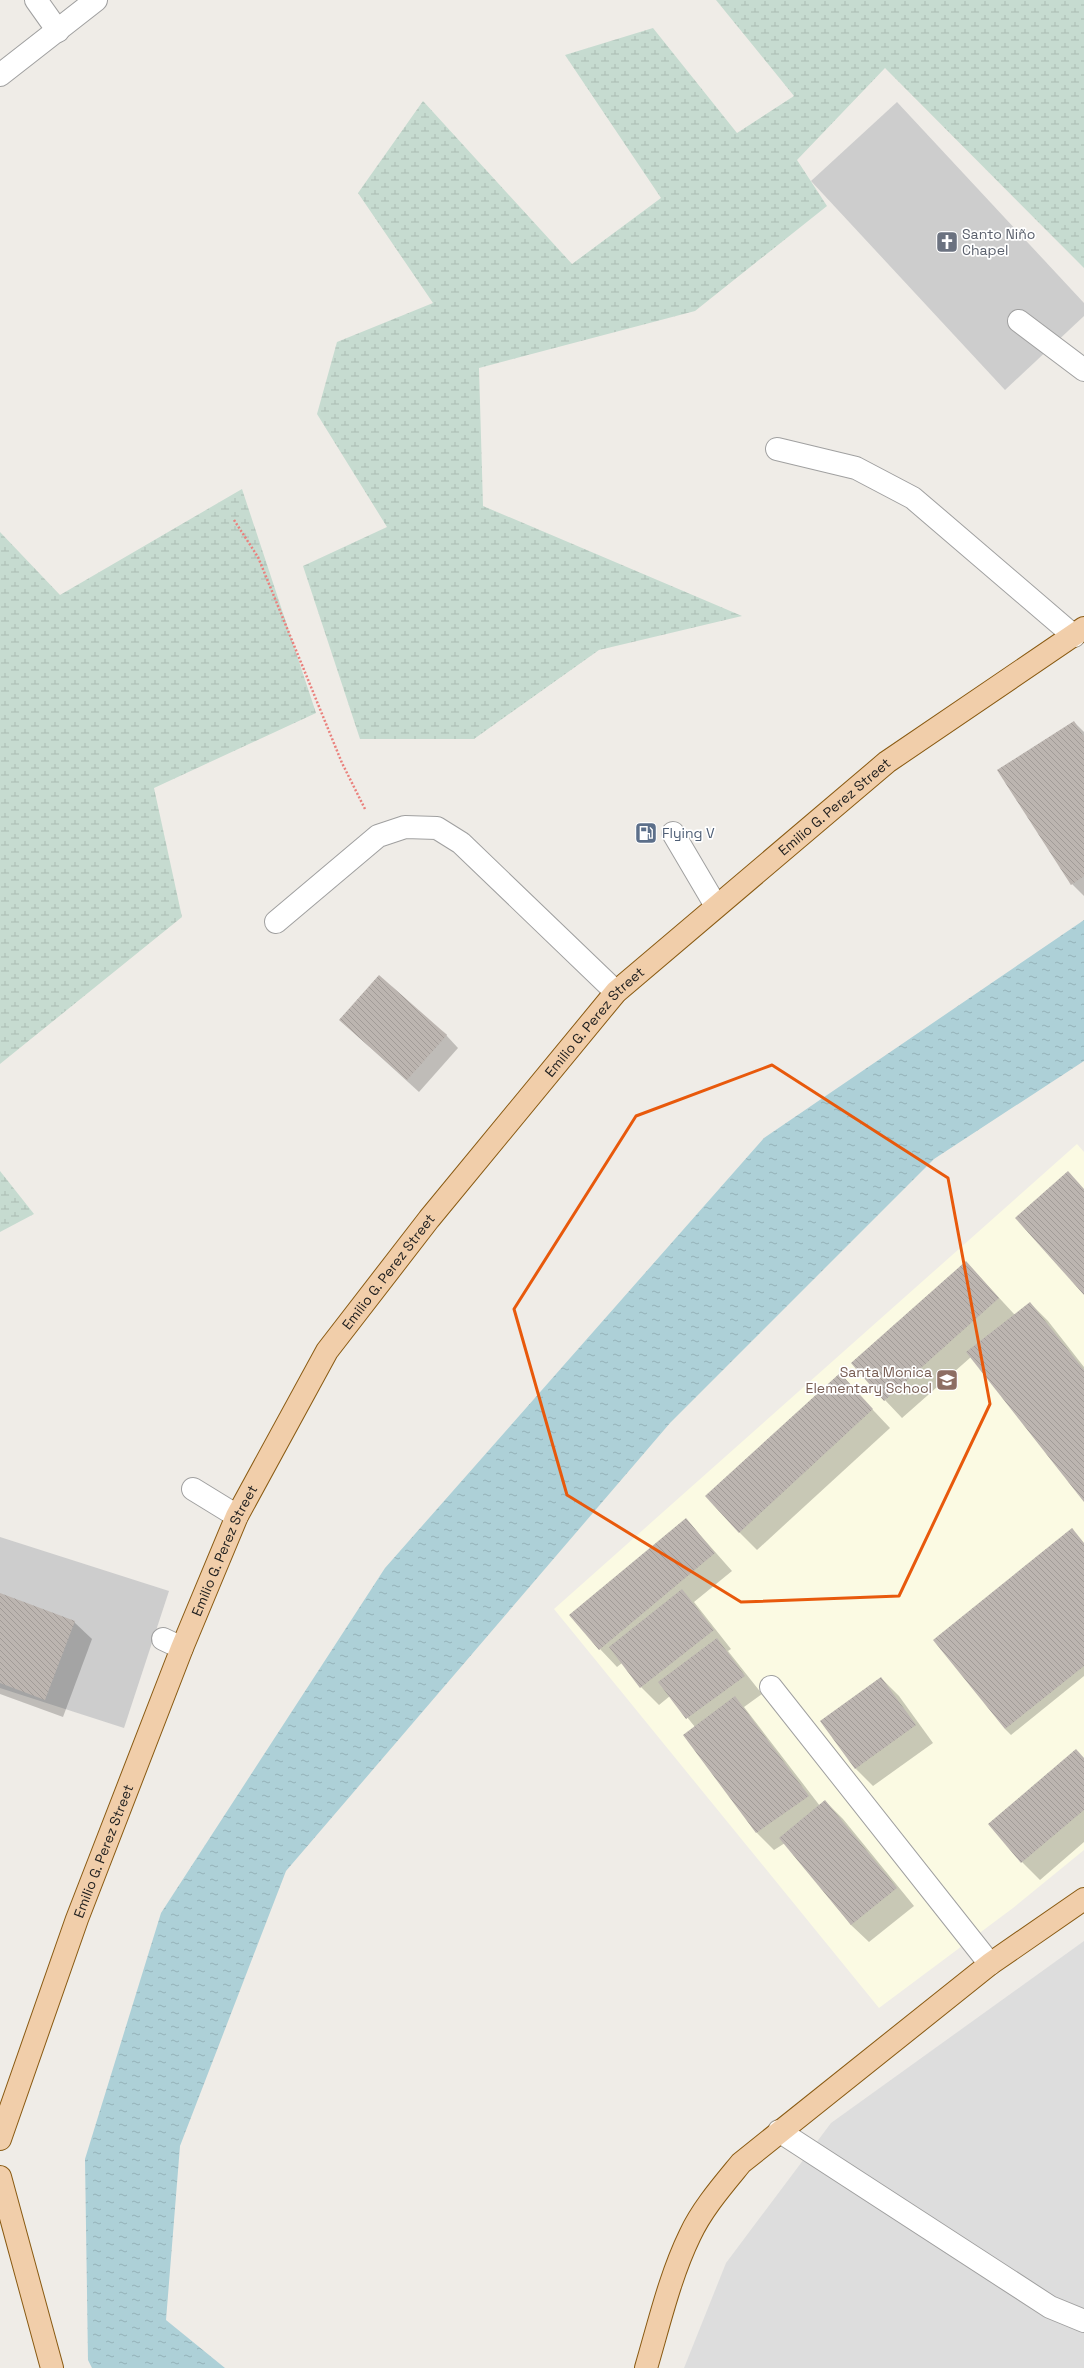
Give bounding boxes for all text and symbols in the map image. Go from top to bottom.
place label: Santo Niño Chapel [962,225,1035,259]
church icon: Santo Niño Chapel [934,229,960,255]
street label: Emilio G. Perez Street [775,754,894,859]
fuel station icon: Flying V [633,820,659,846]
place label: Flying V [662,824,715,842]
street label: Emilio G. Perez Street [541,963,648,1081]
street label: Emilio G. Perez Street [338,1210,439,1333]
place label: Santa Monica Elementary School [806,1363,932,1397]
school or university icon: Santa Monica Elementary School [934,1367,960,1393]
street label: Emilio G. Perez Street [187,1482,261,1619]
street label: Emilio G. Perez Street [69,1782,137,1920]

